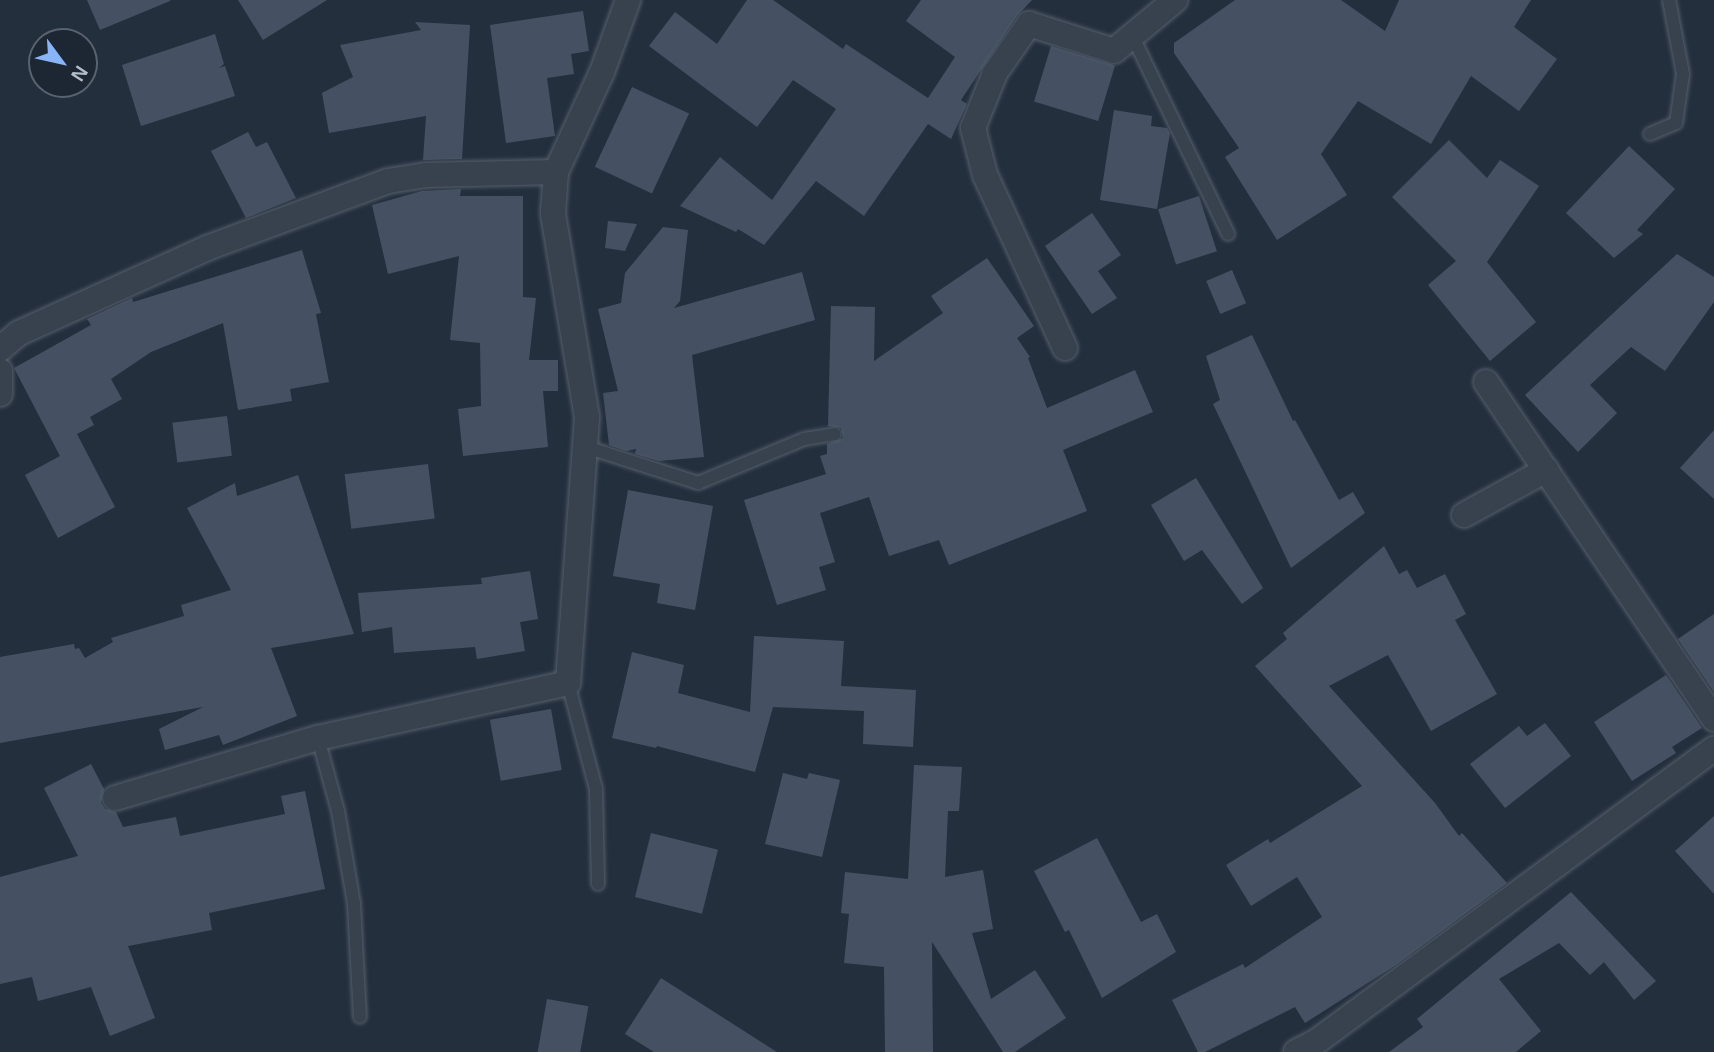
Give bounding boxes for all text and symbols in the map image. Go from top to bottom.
north arrow [28,28,98,98]
text: N [67,62,92,85]

